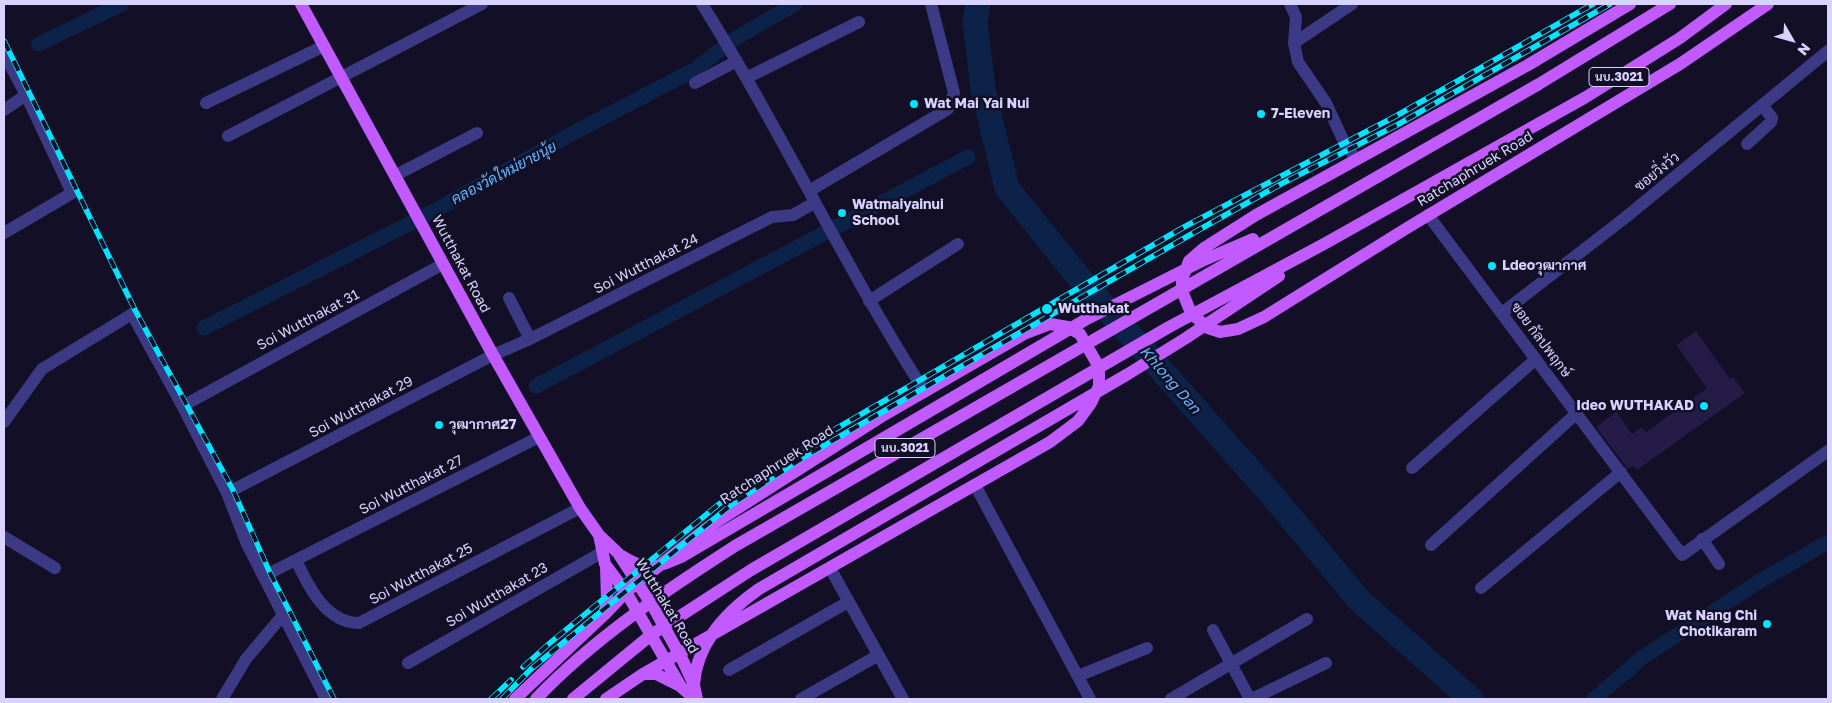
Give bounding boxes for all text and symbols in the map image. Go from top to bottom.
north arrow [1767,15,1817,65]
text: N [1794,40,1814,59]
road number: นบ.3021 [1589,68,1649,86]
place label: Wat Mai Yai Nui [924,96,1029,112]
marker: Wat Mai Yai Nui [908,98,920,110]
place label: 7-Eleven [1271,106,1330,122]
marker: 7-Eleven [1255,108,1267,120]
street label: Ratchaphruek Road [1414,128,1536,210]
water label: คลองวัดใหม่ยายนุ้ย [448,138,560,208]
street label: ซอยวิ่งวัว [1631,149,1683,195]
place label: Watmaiyainui School [852,197,944,230]
marker: Watmaiyainui School [836,207,848,219]
street label: Wutthakat Road [428,212,494,316]
street label: Soi Wutthakat 24 [591,230,701,298]
place label: Ldeoวุฒากาศ [1502,258,1586,274]
marker: Ldeoวุฒากาศ [1486,260,1498,272]
street label: Soi Wutthakat 31 [254,286,362,354]
street label: ซอย กัลปพฤกษ์ [1507,299,1575,381]
place label: Wutthakat [1058,301,1129,317]
marker: Wutthakat [1040,302,1054,316]
water label: Khlong Dan [1136,343,1204,417]
street label: Soi Wutthakat 29 [306,373,416,441]
place label: Ideo WUTHAKAD [1576,398,1694,414]
marker: Ideo WUTHAKAD [1698,400,1710,412]
place label: วุฒากาศ27 [449,417,516,433]
marker: วุฒากาศ27 [433,419,445,431]
street label: Ratchaphruek Road [717,422,837,508]
road number: นบ.3021 [875,438,935,458]
street label: Soi Wutthakat 27 [356,452,466,518]
street label: Soi Wutthakat 25 [366,540,476,608]
street label: Wutthakat Road [632,555,702,657]
street label: Soi Wutthakat 23 [443,559,551,631]
place label: Wat Nang Chi Chotikaram [1665,608,1757,640]
marker: Wat Nang Chi Chotikaram [1761,618,1773,630]

